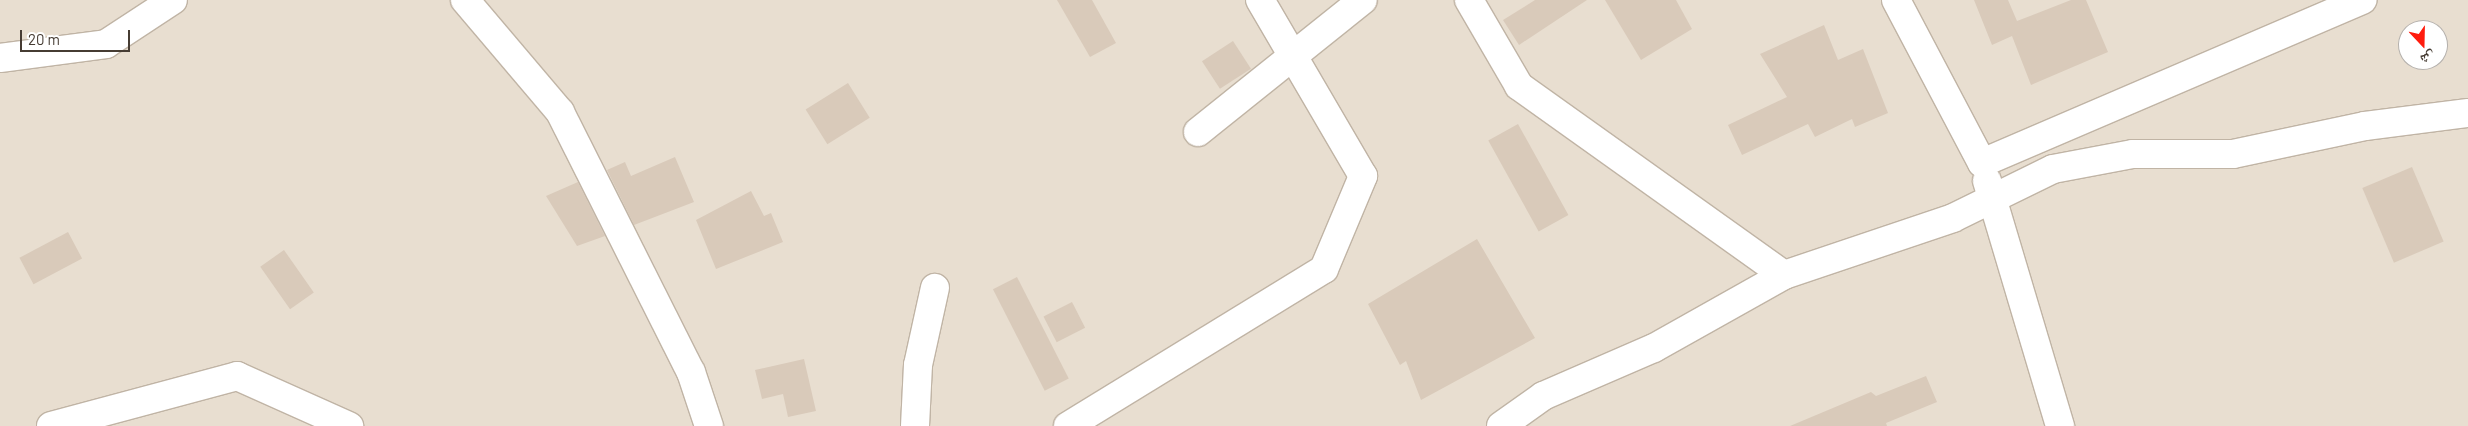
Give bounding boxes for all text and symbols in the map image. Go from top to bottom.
scale bar [22,20,132,52]
north arrow [2398,20,2448,70]
text: 20 m [28,30,60,48]
text: ش [2418,48,2438,69]

